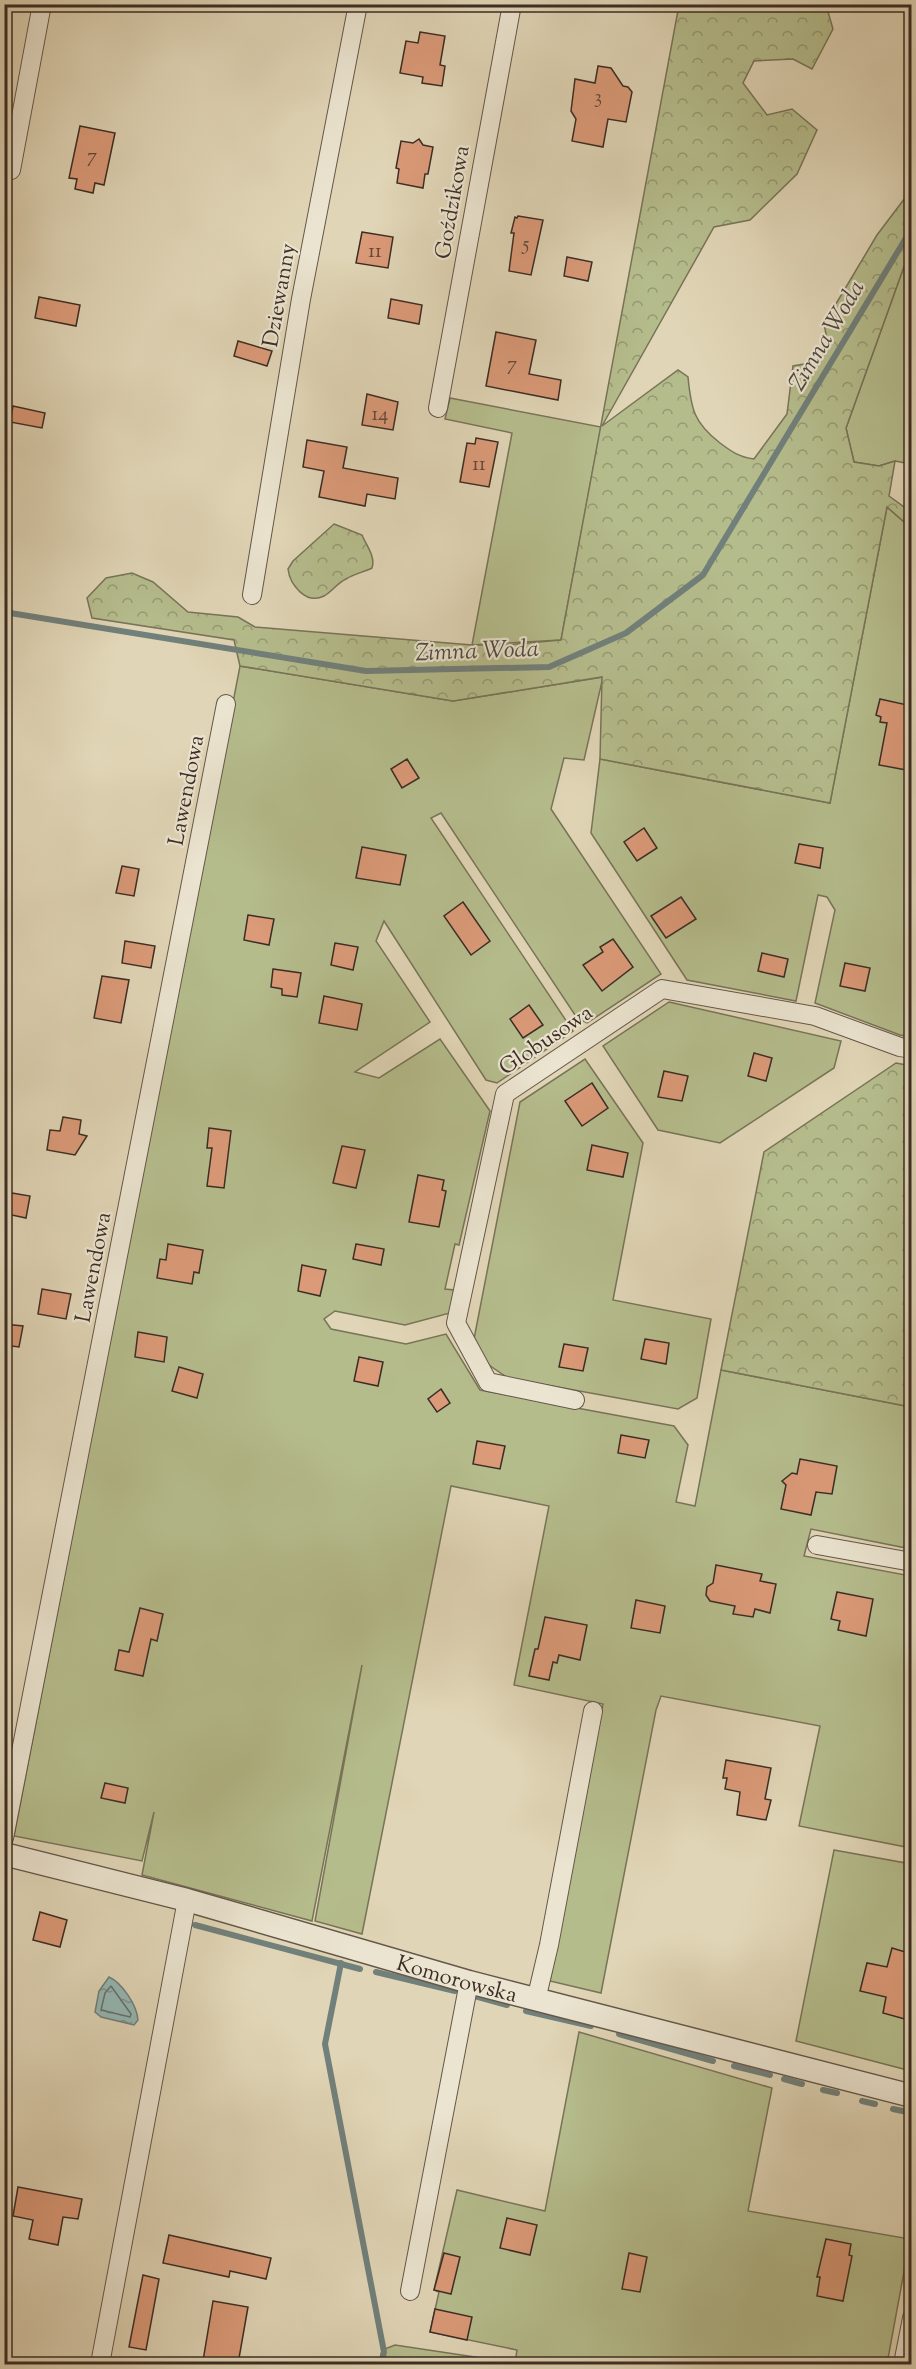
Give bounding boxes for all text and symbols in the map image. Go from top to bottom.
house number: 3 [594,84,602,113]
house number: 7 [87,143,97,172]
street label: Goździkowa [428,143,480,262]
house number: 5 [522,231,530,260]
house number: 11 [368,238,382,267]
street label: Dziewanny [256,241,306,350]
water label: Zimna Woda [781,274,874,398]
house number: 7 [507,351,517,380]
house number: 14 [372,401,388,430]
house number: 11 [472,451,486,480]
water label: Zimna Woda [415,633,540,671]
street label: Lawendowa [162,732,214,849]
street label: Globusowa [493,998,600,1085]
street label: Lawendowa [69,1209,121,1326]
street label: Komorowska [392,1949,520,2013]

